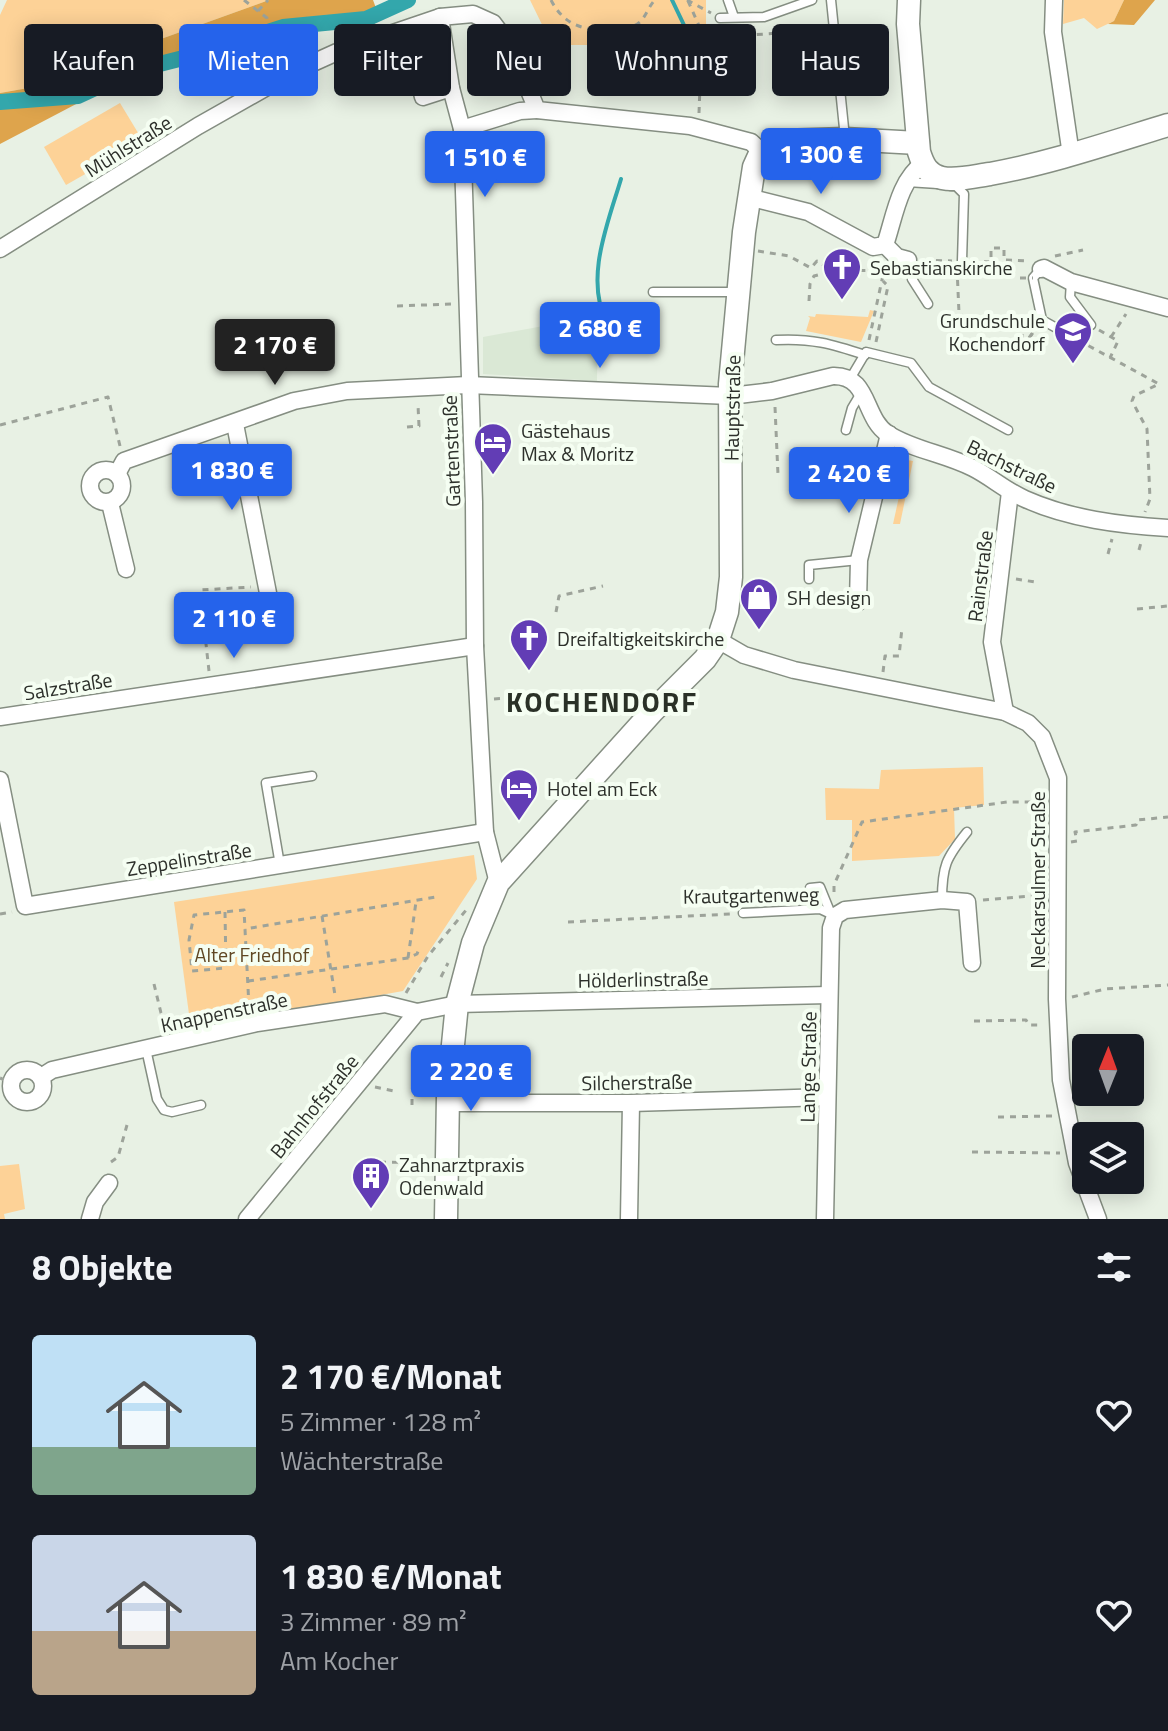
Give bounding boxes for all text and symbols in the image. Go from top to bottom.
chip: Kaufen [24,24,163,96]
chip: Mieten [179,24,318,96]
chip: Filter [334,24,451,96]
chip: Neu [467,24,571,96]
chip: Wohnung [587,24,756,96]
chip: Haus [772,24,889,96]
street label: Mühlstraße [78,107,178,185]
pin: 1 300 € [747,128,895,196]
pin: 1 510 € [411,131,559,199]
text: 1 300 € [779,134,863,173]
text: 1 510 € [443,137,527,176]
church icon: Sebastianskirche [821,246,863,301]
place label: Sebastianskirche [870,252,1012,283]
pin: 2 680 € [526,302,674,370]
place label: Grundschule Kochendorf [940,305,1045,359]
text: 2 680 € [558,308,642,347]
school or university icon: Grundschule Kochendorf [1052,310,1094,365]
pin: 2 170 € [201,319,349,387]
text: 2 170 € [233,325,317,364]
street label: Hauptstraße [716,354,748,462]
street label: Gartenstraße [434,395,468,507]
place label: Gästehaus Max & Moritz [521,415,634,469]
hotel icon: Gästehaus Max & Moritz [472,421,514,476]
street label: Bachstraße [962,431,1062,501]
pin: 1 830 € [158,444,306,512]
pin: 2 420 € [775,447,923,515]
text: 1 830 € [190,450,274,489]
text: 2 420 € [807,453,891,492]
street label: Rainstraße [959,528,1001,624]
shop icon: SH design [738,576,780,631]
place label: SH design [787,582,871,613]
pin: 2 110 € [160,592,308,660]
text: 2 110 € [192,598,276,637]
church icon: Dreifaltigkeitskirche [508,617,550,672]
place label: Dreifaltigkeitskirche [557,623,724,654]
street label: Salzstraße [21,664,115,708]
district label: KOCHENDORF [506,680,698,723]
hotel icon: Hotel am Eck [498,767,540,822]
place label: Hotel am Eck [547,773,658,804]
street label: Neckarsulmer Straße [1022,791,1053,969]
street label: Zeppelinstraße [124,834,254,884]
street label: Krautgartenweg [683,878,819,912]
park label: Alter Friedhof [195,939,310,970]
street label: Hölderlinstraße [577,962,709,996]
street label: Knappenstraße [158,983,290,1041]
street label: Lange Straße [792,1011,824,1123]
north arrow [1072,1034,1144,1106]
map controls [1072,1034,1144,1194]
pin: 2 220 € [397,1045,545,1113]
street label: Bahnhofstraße [262,1047,366,1165]
text: 2 220 € [429,1051,513,1090]
street label: Silcherstraße [581,1066,693,1098]
button: layers [1072,1122,1144,1194]
place label: Zahnarztpraxis Odenwald [399,1149,524,1203]
building icon: Zahnarztpraxis Odenwald [350,1155,392,1210]
text: 8 Objekte [32,1241,173,1293]
icon: filters [1092,1245,1136,1289]
text: 2 170 €/Monat [280,1350,502,1402]
icon: home [96,1367,192,1463]
icon: heart [1092,1393,1136,1437]
text: 5 Zimmer · 128 m² [280,1402,481,1441]
text: Wächterstraße [280,1441,443,1480]
text: 1 830 €/Monat [280,1550,502,1602]
icon: home [96,1567,192,1663]
icon: heart [1092,1593,1136,1637]
text: 3 Zimmer · 89 m² [280,1602,466,1641]
text: Am Kocher [280,1641,399,1680]

